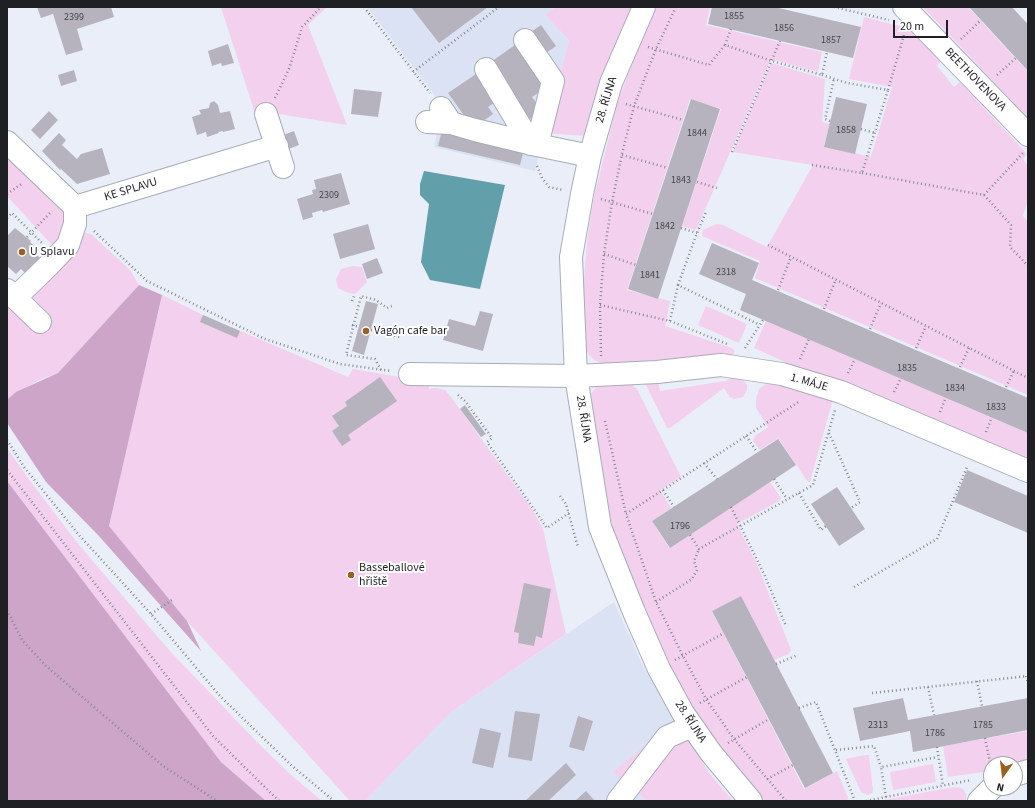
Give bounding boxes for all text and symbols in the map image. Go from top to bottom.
house number: 1855 [724,11,744,23]
house number: 2399 [64,12,84,24]
scale bar [895,12,950,38]
text: 20 m [900,18,924,35]
house number: 1856 [774,23,794,35]
house number: 1857 [821,35,841,47]
street label: BEETHOVENOVA [941,45,1009,115]
street label: 28. ŘÍJNA [593,75,621,125]
house number: 1858 [836,125,856,137]
house number: 1844 [687,128,707,140]
street label: KE SPLAVU [103,175,159,205]
house number: 1843 [671,175,691,187]
house number: 2309 [319,190,339,202]
house number: 1842 [655,221,675,233]
place label: U Splavu [30,245,74,259]
marker: U Splavu [17,247,27,257]
house number: 2318 [716,267,736,279]
house number: 1841 [640,270,660,282]
place label: Vagón cafe bar [374,324,447,338]
marker: Vagón cafe bar [361,326,371,336]
house number: 1835 [897,363,917,375]
street label: 1. MÁJE [788,371,830,395]
house number: 1834 [945,383,965,395]
street label: 28. ŘÍJNA [572,395,594,443]
house number: 1833 [986,402,1006,414]
house number: 1796 [670,521,690,533]
place label: Basseballové hřiště [359,561,425,589]
marker: Basseballové hřiště [346,570,356,580]
street label: 28. ŘÍJNA [671,698,709,746]
house number: 2313 [868,720,888,732]
house number: 1785 [973,720,993,732]
house number: 1786 [925,728,945,740]
north arrow [983,756,1023,796]
text: N [995,779,1006,795]

